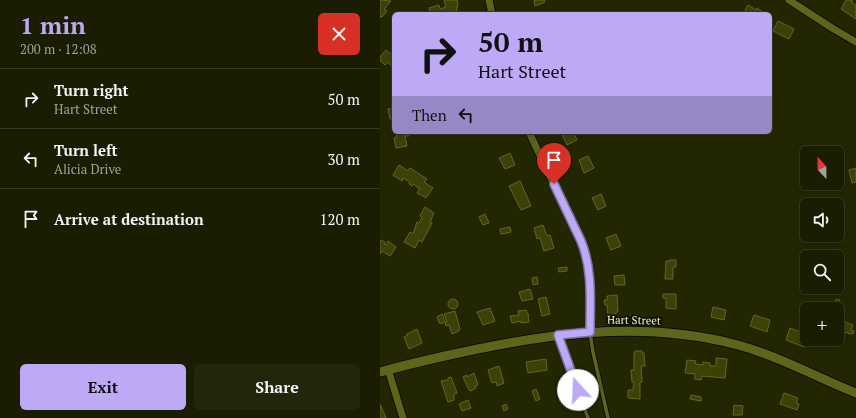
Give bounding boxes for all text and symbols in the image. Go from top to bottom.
text: 1 min [20,9,86,41]
button: close [318,13,360,55]
text: 50 m [478,23,543,60]
icon: right [412,28,464,80]
text: 200 m · 12:08 [20,40,97,58]
text: Hart Street [478,59,566,83]
text: Turn right [54,80,129,100]
icon: right [20,88,42,110]
text: 50 m [327,89,360,109]
text: Hart Street [54,100,118,118]
icon: left [455,104,477,126]
text: Then [412,105,447,125]
text: Turn left [54,140,118,160]
pin [537,143,571,184]
north arrow [800,146,844,190]
map controls [800,146,844,346]
icon: left [20,148,42,170]
text: 30 m [327,149,360,169]
icon: arrive [543,149,565,171]
text: Alicia Drive [54,160,121,178]
button: sound [800,198,844,242]
icon: arrive [20,208,42,230]
text: Arrive at destination [54,209,204,229]
text: 120 m [319,209,360,229]
button: search [800,250,844,294]
button: + [800,302,844,346]
street label: Hart Street [607,313,661,327]
button: Exit [20,364,186,410]
button: Share [194,364,360,410]
position arrow [557,369,599,411]

